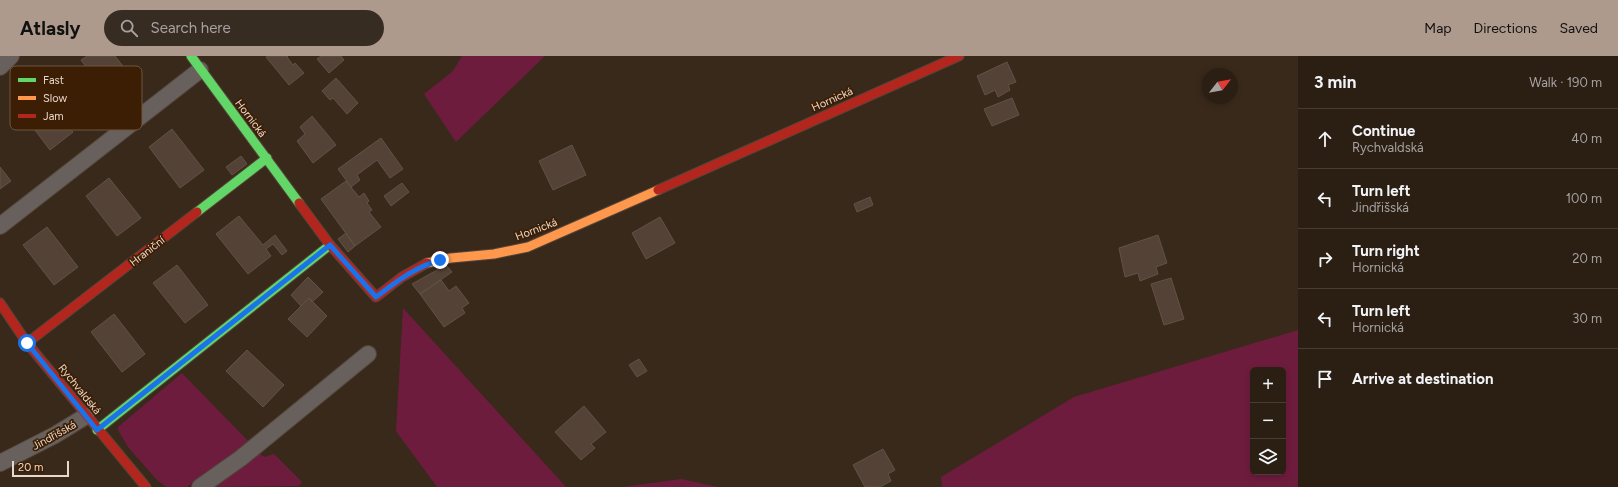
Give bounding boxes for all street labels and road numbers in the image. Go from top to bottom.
street label: Hornická [810,85,855,114]
street label: Hornická [232,97,269,140]
street label: Hornická [513,216,559,243]
street label: Hraniční [127,233,168,269]
street label: Rychvaldská [56,362,104,417]
street label: Jindřišská [30,418,78,453]

